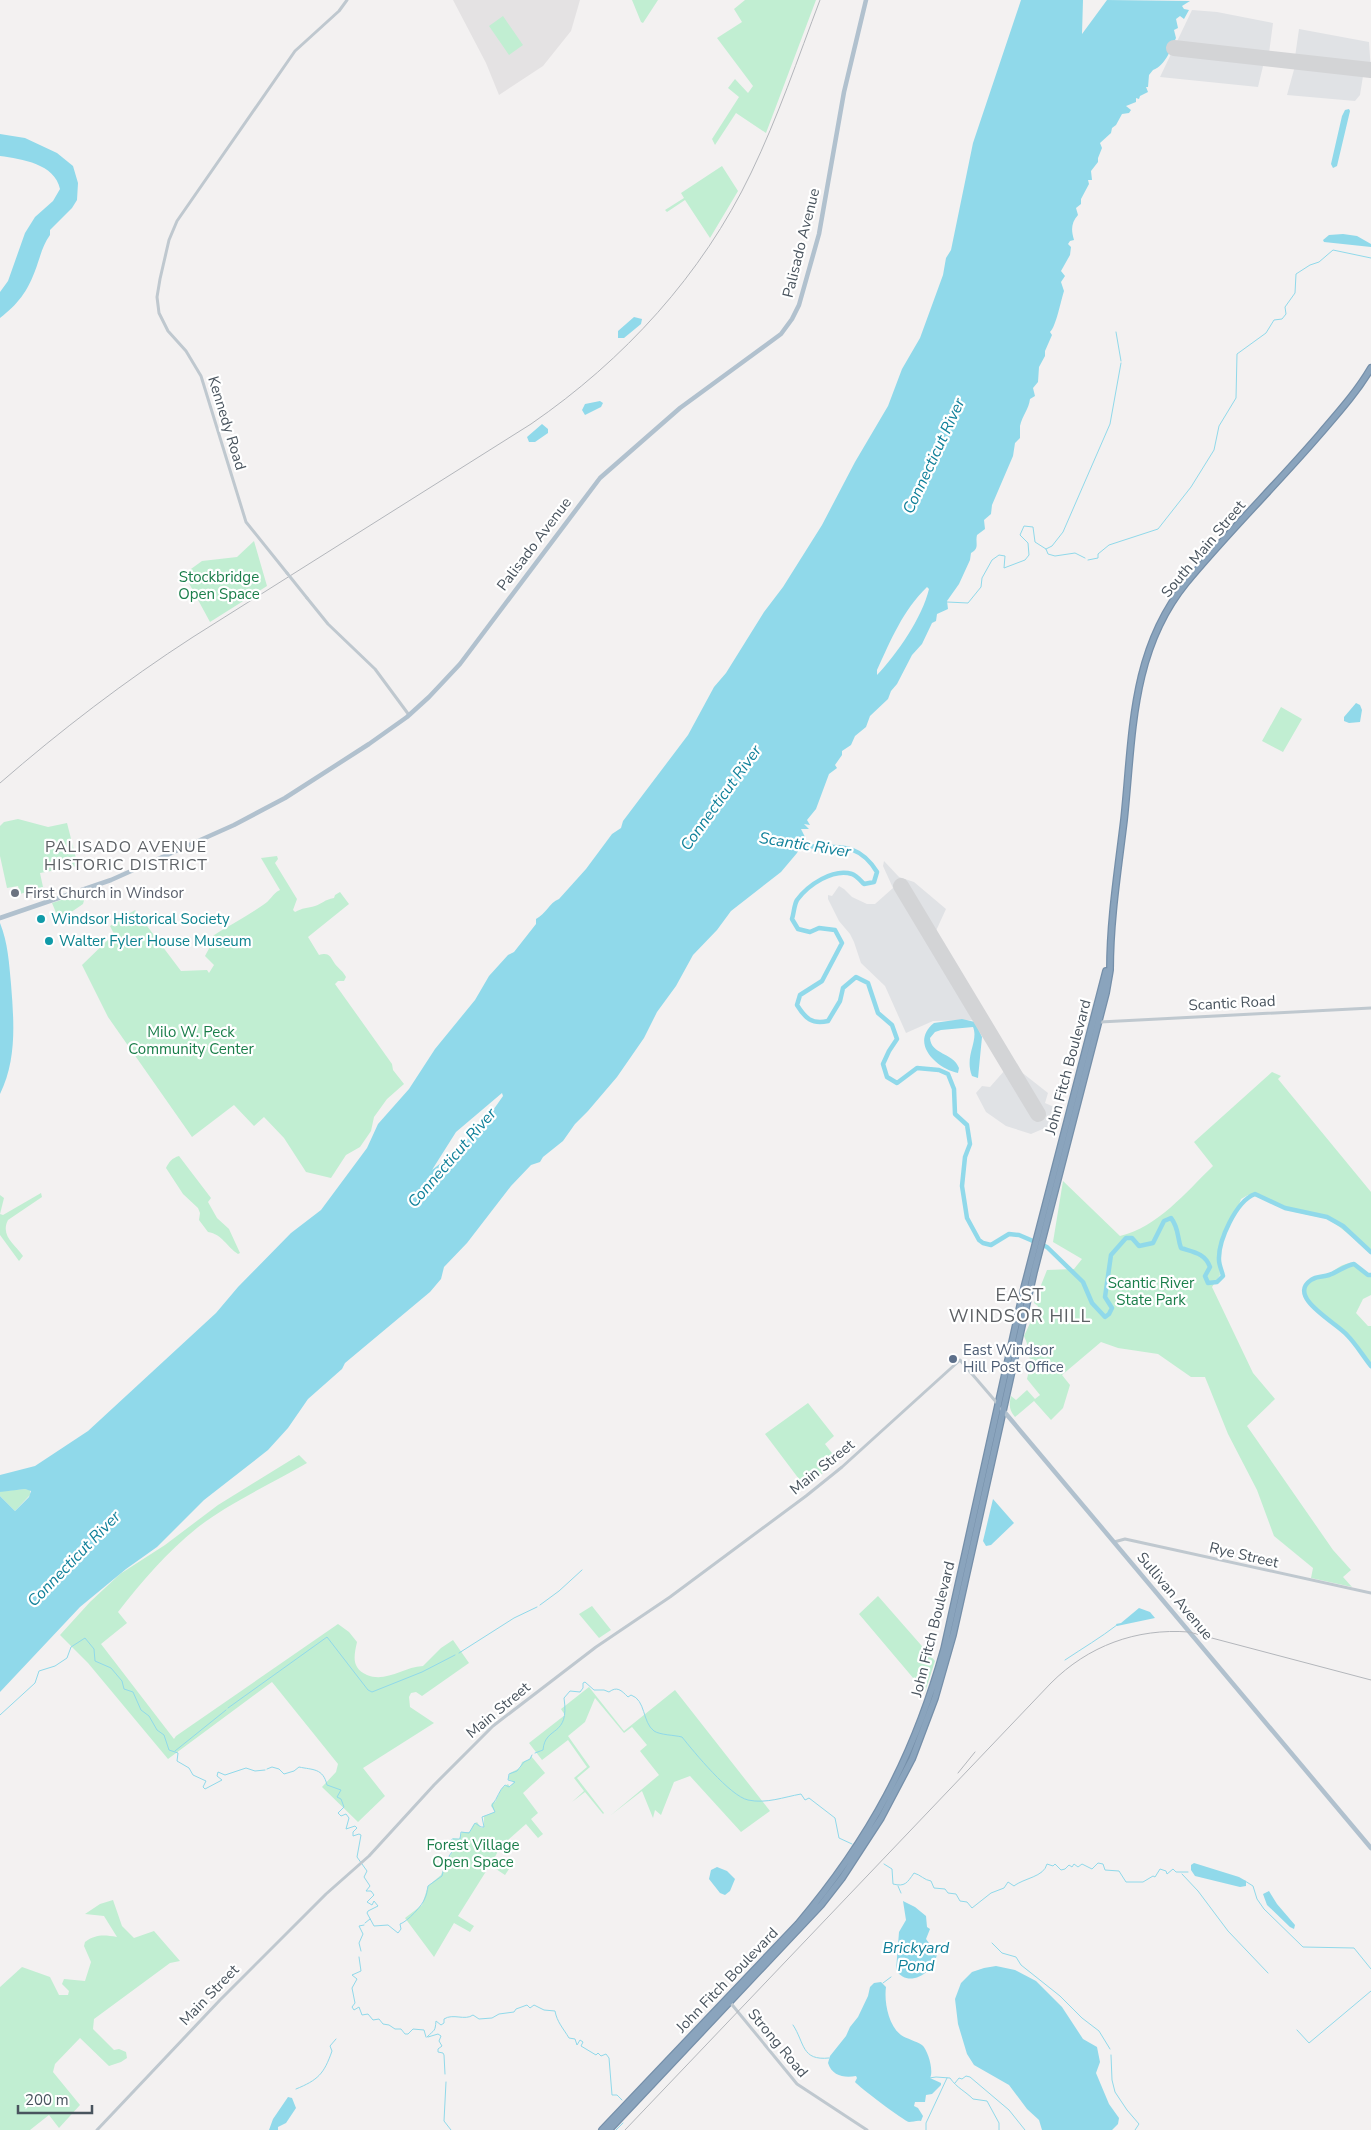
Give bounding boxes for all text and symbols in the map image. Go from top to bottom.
street label: Palisado Avenue [778,186,824,300]
street label: Kennedy Road [203,373,251,473]
water label: Connecticut River [898,393,971,517]
street label: Palisado Avenue [492,493,576,595]
street label: South Main Street [1156,496,1250,602]
park label: Stockbridge Open Space [178,567,260,604]
water label: Connecticut River [675,740,767,855]
water label: Scantic River [758,827,854,863]
district label: PALISADO AVENUE HISTORIC DISTRICT [44,836,208,876]
place label: First Church in Windsor [25,883,185,903]
marker: First Church in Windsor [9,887,21,899]
place label: Windsor Historical Society [51,909,230,929]
marker: Windsor Historical Society [35,913,47,925]
place label: Walter Fyler House Museum [59,931,252,951]
marker: Walter Fyler House Museum [43,935,55,947]
street label: Scantic Road [1188,991,1276,1015]
street label: John Fitch Boulevard [1040,997,1096,1138]
park label: Milo W. Peck Community Center [128,1022,254,1059]
water label: Connecticut River [403,1103,502,1213]
park label: Scantic River State Park [1108,1273,1195,1310]
district label: EAST WINDSOR HILL [949,1283,1091,1328]
place label: East Windsor Hill Post Office [963,1340,1064,1377]
marker: East Windsor Hill Post Office [947,1353,959,1365]
street label: Main Street [786,1434,859,1499]
water label: Connecticut River [23,1505,126,1612]
street label: Rye Street [1207,1537,1281,1573]
street label: Sullivan Avenue [1132,1548,1218,1644]
street label: John Fitch Boulevard [906,1559,960,1700]
street label: Main Street [462,1677,535,1743]
park label: Forest Village Open Space [426,1835,520,1872]
street label: John Fitch Boulevard [671,1923,782,2038]
water label: Brickyard Pond [883,1937,950,1977]
street label: Main Street [175,1960,244,2030]
street label: Strong Road [743,2004,813,2082]
scale bar [18,2082,91,2114]
text: 200 m [25,2090,69,2110]

